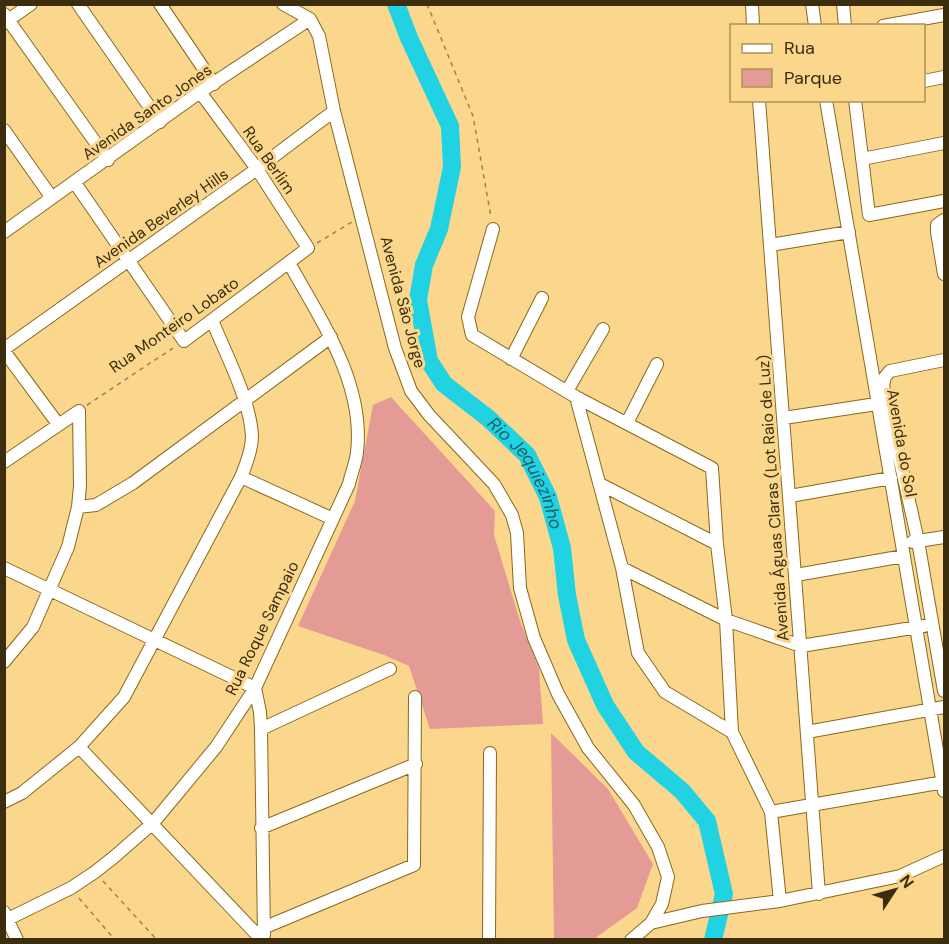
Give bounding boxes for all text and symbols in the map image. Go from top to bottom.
legend [730,24,925,102]
text: Rua [784,36,815,60]
street label: Avenida Santo Jones [78,59,216,165]
text: Parque [784,66,842,90]
street label: Rua Berlim [238,122,300,198]
street label: Avenida Beverley Hills [90,164,232,272]
street label: Avenida São Jorge [375,234,431,370]
street label: Rua Monteiro Lobato [105,272,243,378]
street label: Avenida Águas Claras (Lot Raio de Luz) [753,354,793,642]
street label: Avenida do Sol [882,387,922,499]
water label: Rio Jequiezinho [482,412,568,532]
street label: Rua Roque Sampaio [220,557,304,699]
north arrow [865,860,925,920]
text: N [895,871,919,892]

